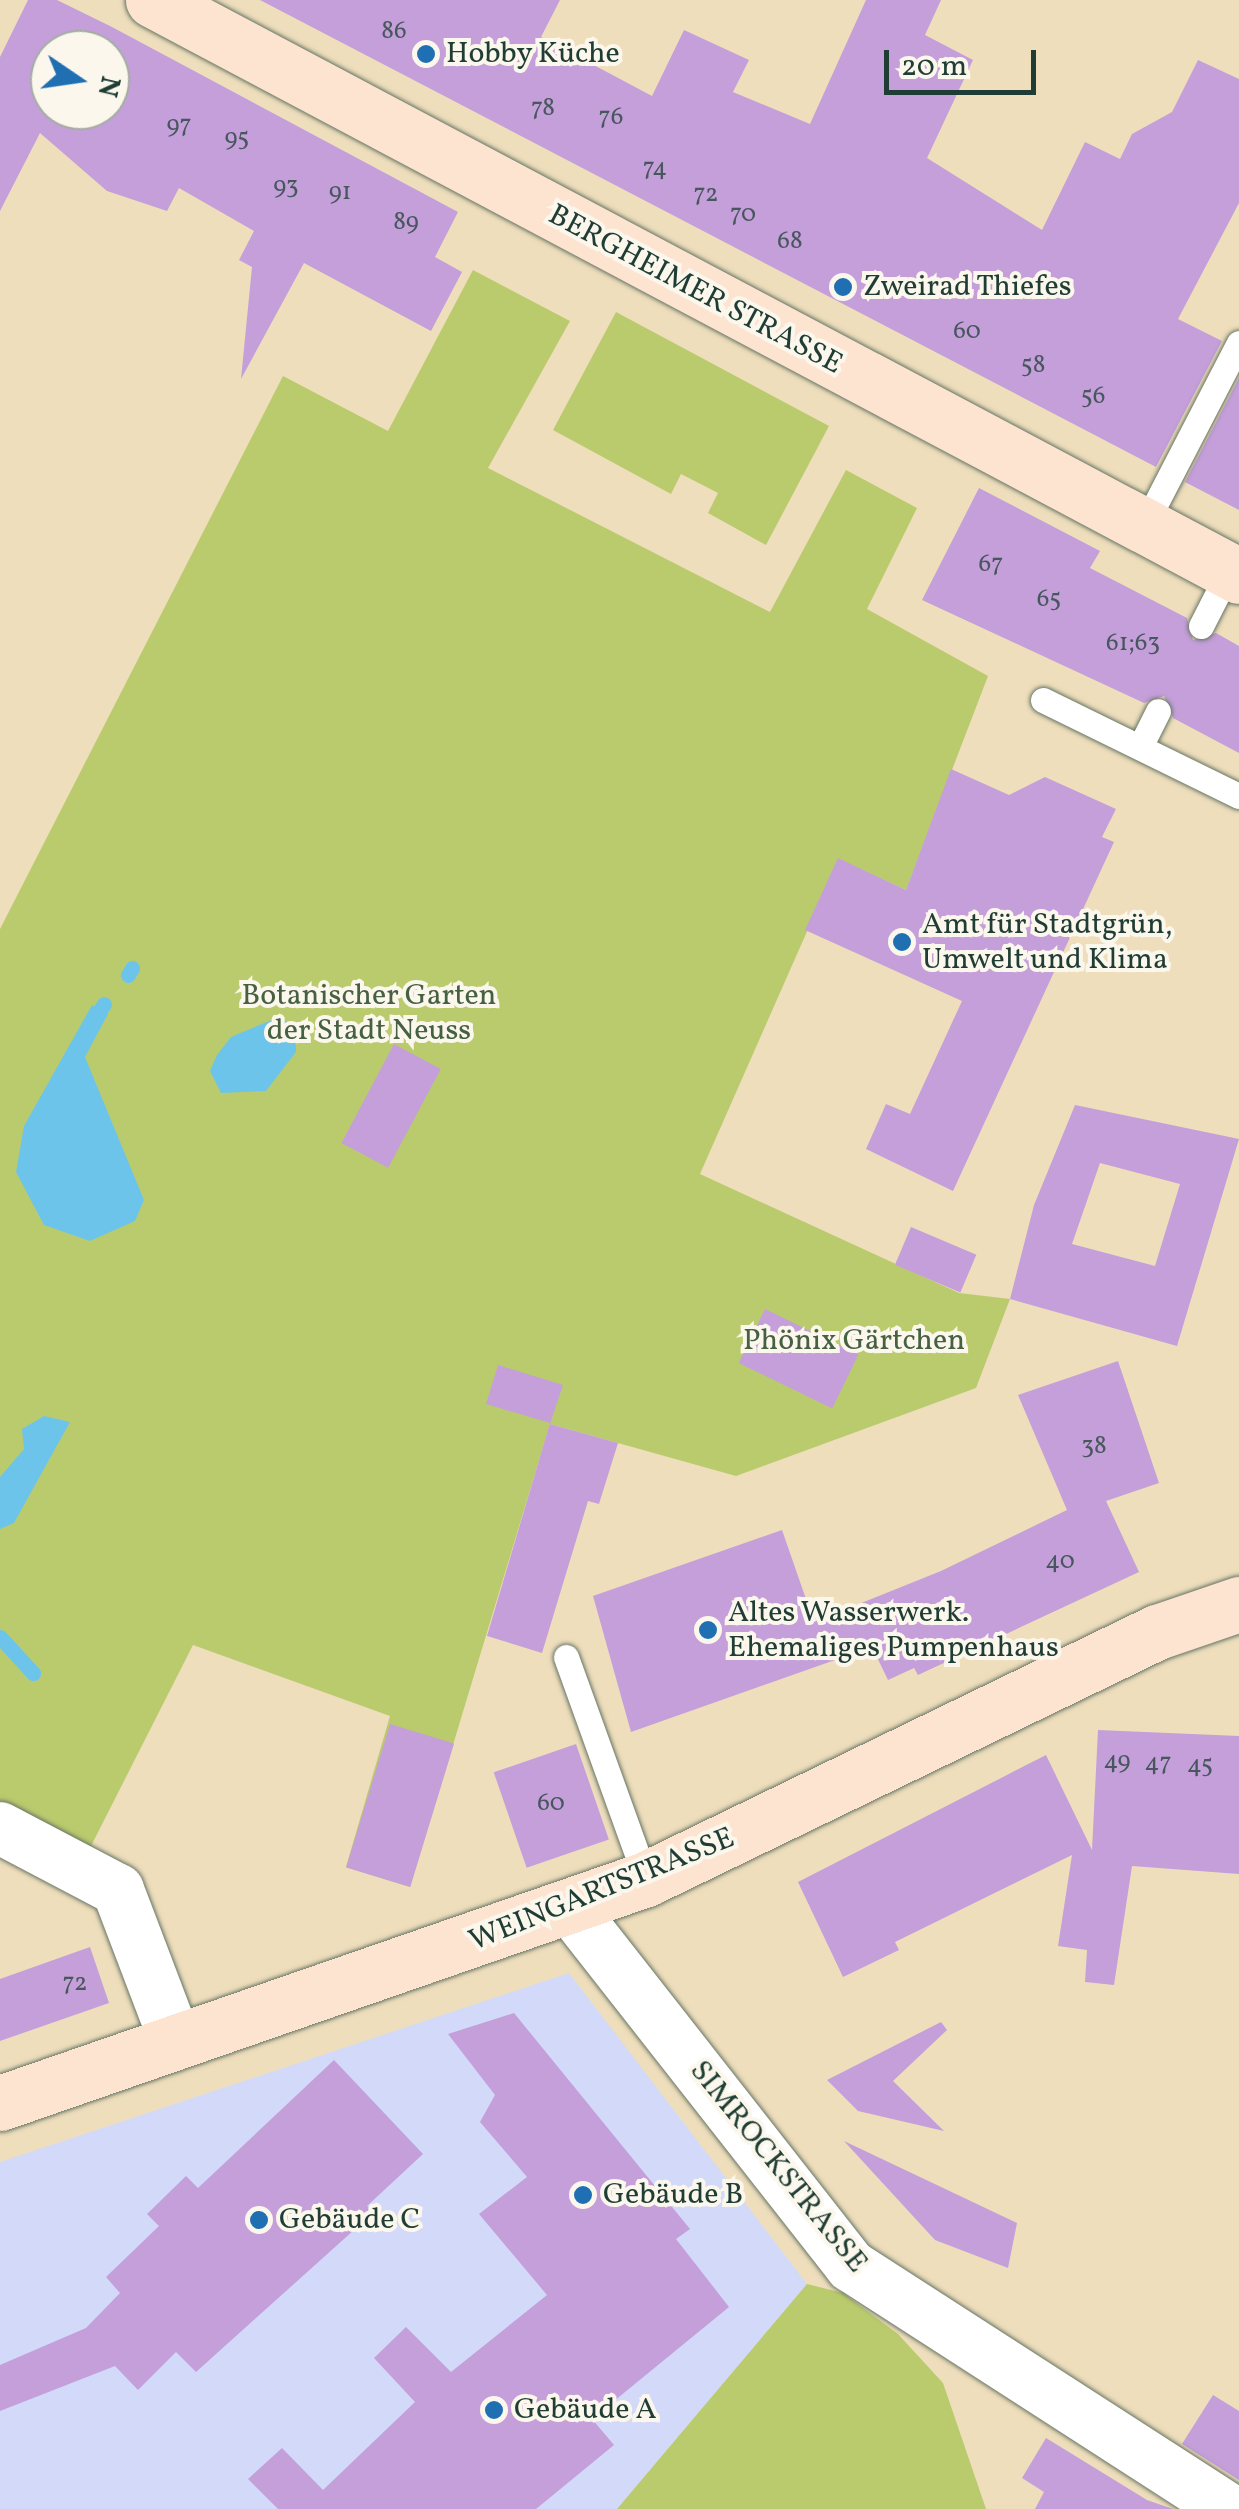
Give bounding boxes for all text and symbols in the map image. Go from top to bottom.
house number: 86 [381,17,407,47]
north arrow [30,30,130,130]
scale bar [889,30,1042,92]
place label: Hobby Küche [446,36,621,72]
marker: Hobby Küche [415,43,437,65]
text: 20 m [901,46,967,88]
text: N [86,72,129,101]
house number: 78 [531,94,555,124]
house number: 76 [599,103,623,133]
house number: 97 [166,111,192,141]
house number: 95 [225,124,249,154]
house number: 74 [643,154,667,184]
house number: 93 [273,172,299,202]
house number: 91 [329,178,351,208]
house number: 72 [693,180,719,210]
street label: BERGHEIMER STRASSE [542,197,848,383]
house number: 70 [730,200,756,230]
house number: 89 [393,208,419,238]
house number: 68 [777,227,803,257]
place label: Zweirad Thiefes [863,269,1072,305]
marker: Zweirad Thiefes [832,276,854,298]
house number: 60 [953,317,981,347]
house number: 58 [1021,351,1045,381]
house number: 56 [1081,382,1105,412]
house number: 67 [979,550,1003,580]
house number: 65 [1037,585,1061,615]
house number: 61;63 [1106,629,1160,659]
place label: Amt für Stadtgrün, Umwelt und Klima [922,907,1172,978]
marker: Amt für Stadtgrün, Umwelt und Klima [891,931,913,953]
park label: Botanischer Garten der Stadt Neuss [241,978,497,1048]
park label: Phönix Gärtchen [743,1323,965,1359]
house number: 38 [1081,1432,1107,1462]
house number: 40 [1045,1547,1075,1577]
place label: Altes Wasserwerk. Ehemaliges Pumpenhaus [728,1595,1059,1666]
marker: Altes Wasserwerk. Ehemaliges Pumpenhaus [697,1619,719,1641]
house number: 49 [1103,1747,1131,1777]
house number: 47 [1144,1749,1172,1779]
house number: 45 [1187,1751,1213,1781]
house number: 60 [537,1789,565,1819]
street label: WEINGARTSTRASSE [464,1820,740,1960]
house number: 72 [62,1969,88,1999]
street label: SIMROCKSTRASSE [681,2054,875,2280]
place label: Gebäude B [603,2177,743,2213]
marker: Gebäude B [572,2184,594,2206]
place label: Gebäude C [279,2202,420,2238]
marker: Gebäude C [248,2209,270,2231]
place label: Gebäude A [514,2392,657,2428]
marker: Gebäude A [483,2399,505,2421]

